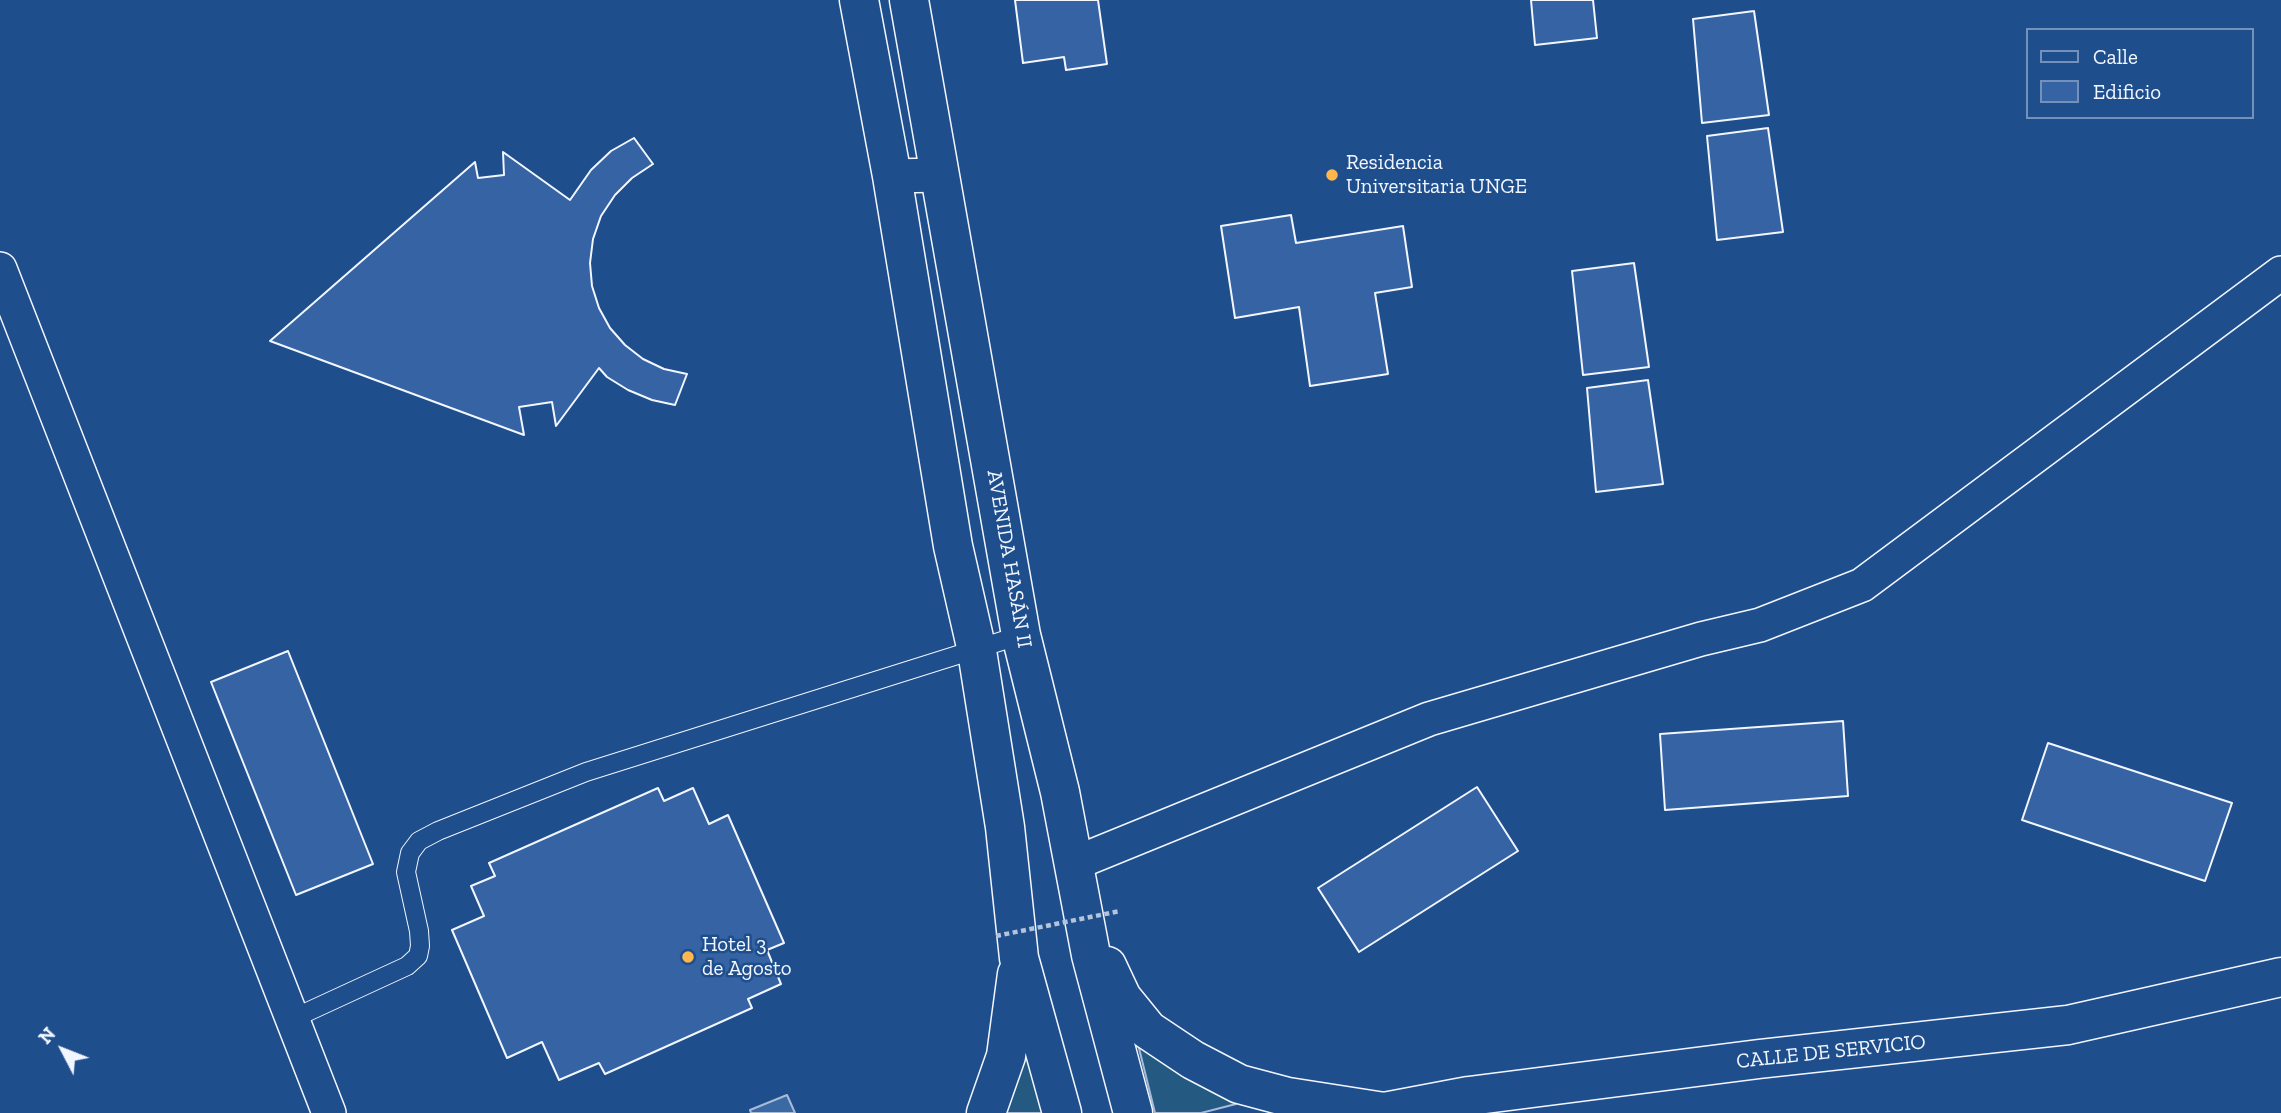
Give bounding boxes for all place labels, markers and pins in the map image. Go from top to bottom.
place label: Residencia Universitaria UNGE [1346,150,1527,200]
marker: Residencia Universitaria UNGE [1324,167,1340,183]
place label: Hotel 3 de Agosto [702,932,792,982]
marker: Hotel 3 de Agosto [680,949,696,965]

